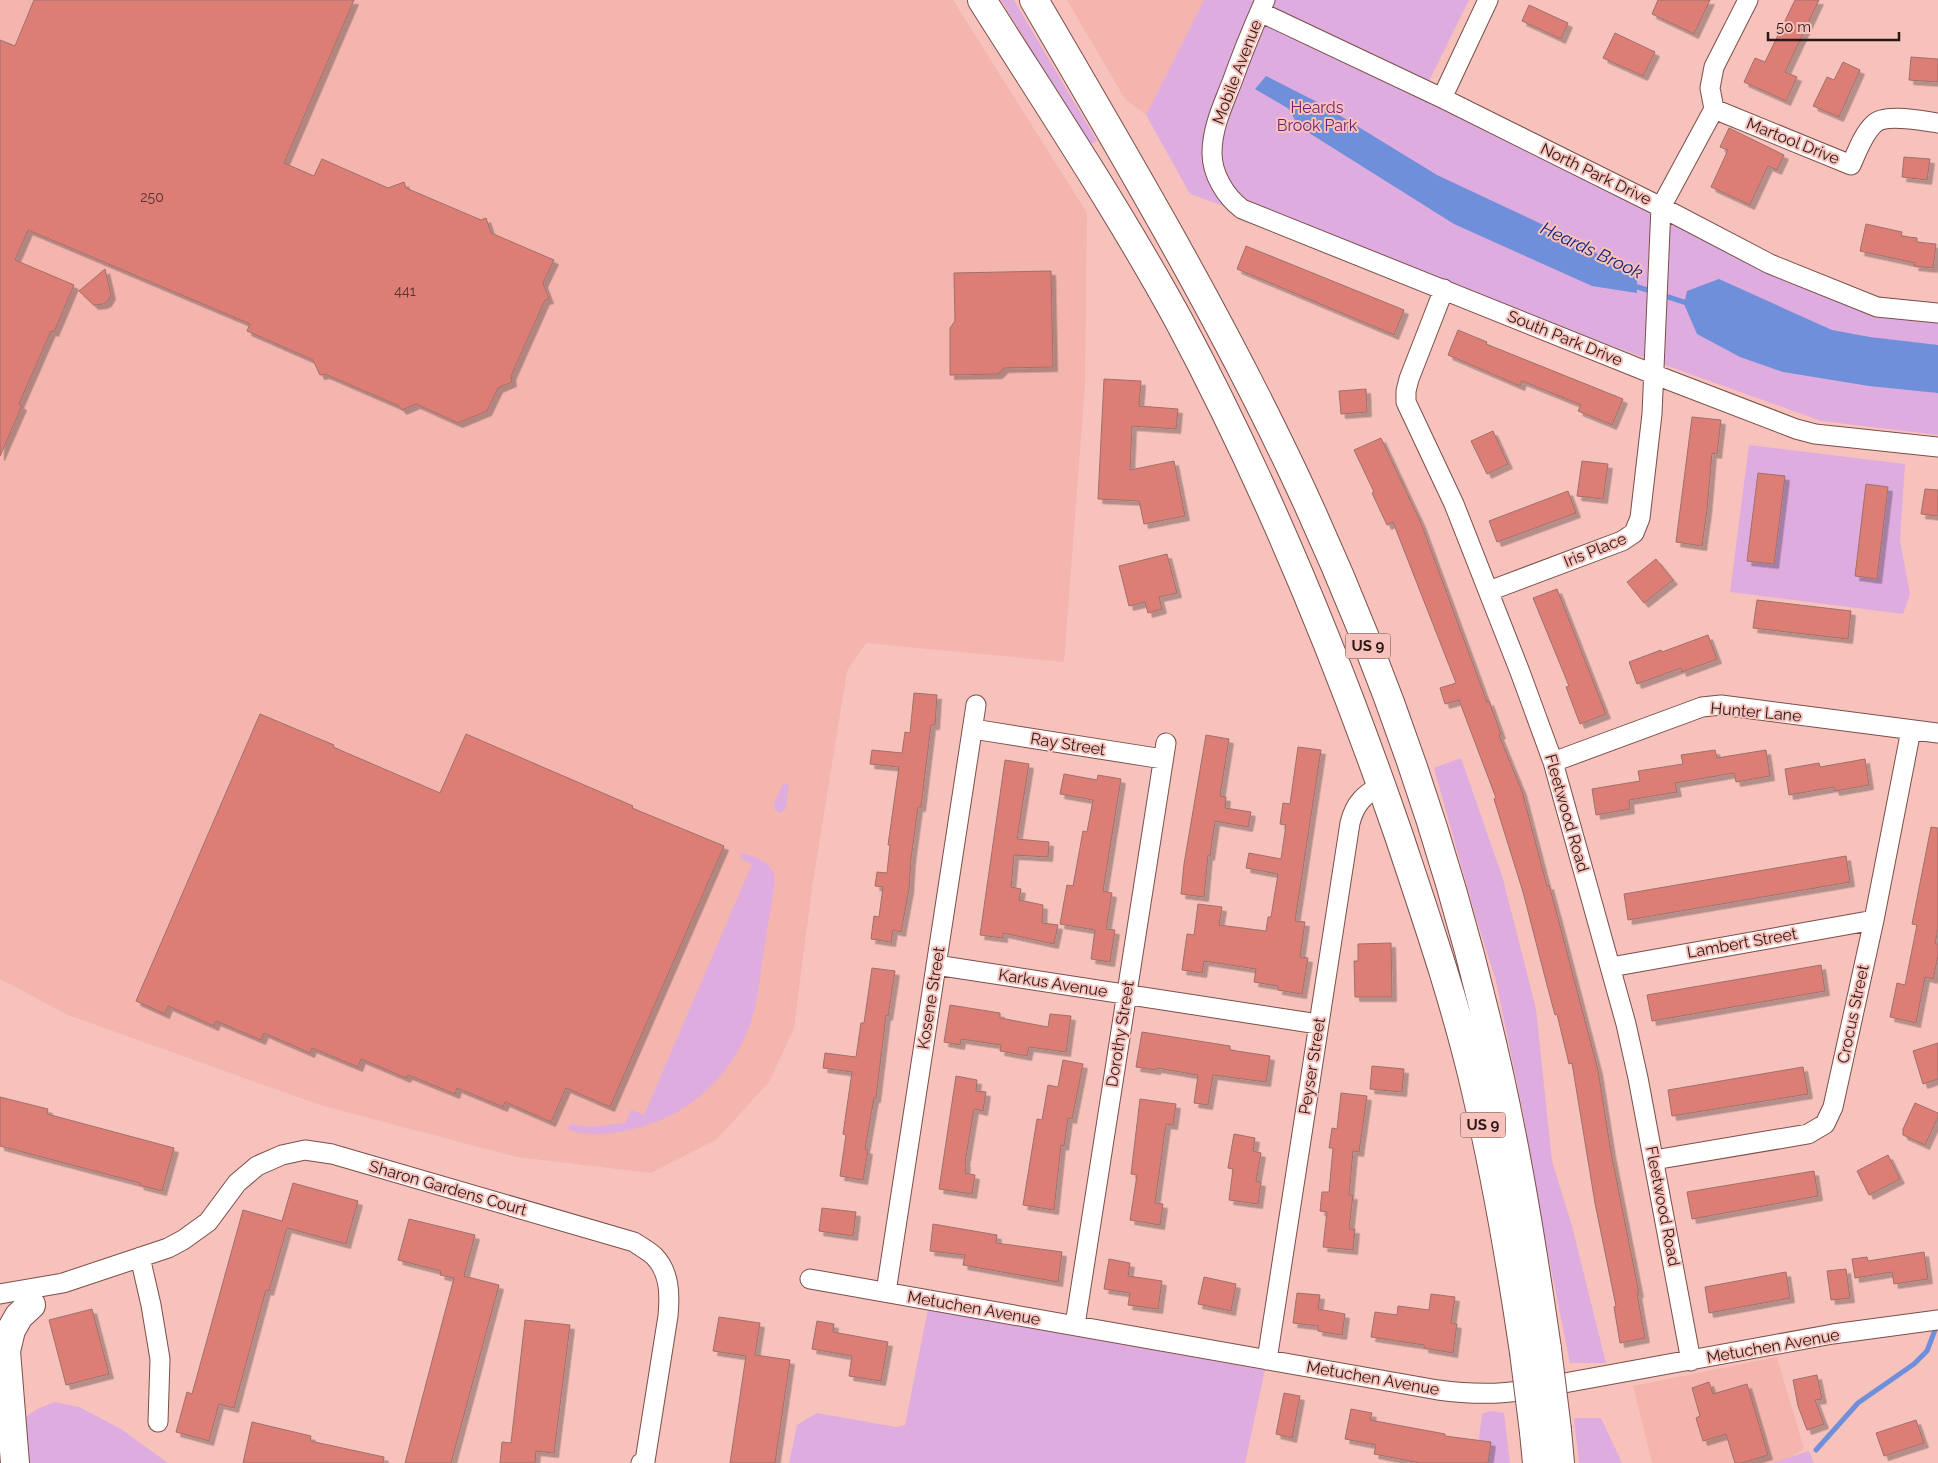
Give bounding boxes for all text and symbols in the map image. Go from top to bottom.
scale bar [1768,10,1899,42]
street label: Mobile Avenue [1208,17,1266,127]
text: 50 m [1776,18,1811,36]
park label: Heards Brook Park [1277,98,1358,135]
street label: Martool Drive [1744,114,1842,168]
street label: North Park Drive [1537,139,1655,209]
house number: 250 [140,189,164,205]
water label: Heards Brook [1538,217,1647,283]
house number: 441 [394,283,416,299]
street label: South Park Drive [1505,306,1625,370]
street label: Iris Place [1561,529,1629,571]
road number: US 9 [1346,634,1390,658]
street label: Hunter Lane [1710,699,1802,725]
street label: Ray Street [1029,729,1107,759]
street label: Fleetwood Road [1541,752,1593,874]
street label: Lambert Street [1685,924,1799,962]
street label: Kosene Street [914,945,949,1051]
street label: Crocus Street [1833,962,1873,1065]
street label: Karkus Avenue [997,965,1109,1001]
street label: Dorothy Street [1102,979,1138,1088]
street label: Peyser Street [1295,1015,1329,1116]
road number: US 9 [1460,1112,1506,1138]
street label: Fleetwood Road [1642,1144,1684,1268]
street label: Sharon Gardens Court [367,1156,530,1220]
street label: Metuchen Avenue [906,1287,1042,1329]
street label: Metuchen Avenue [1705,1325,1841,1367]
street label: Metuchen Avenue [1305,1357,1441,1399]

